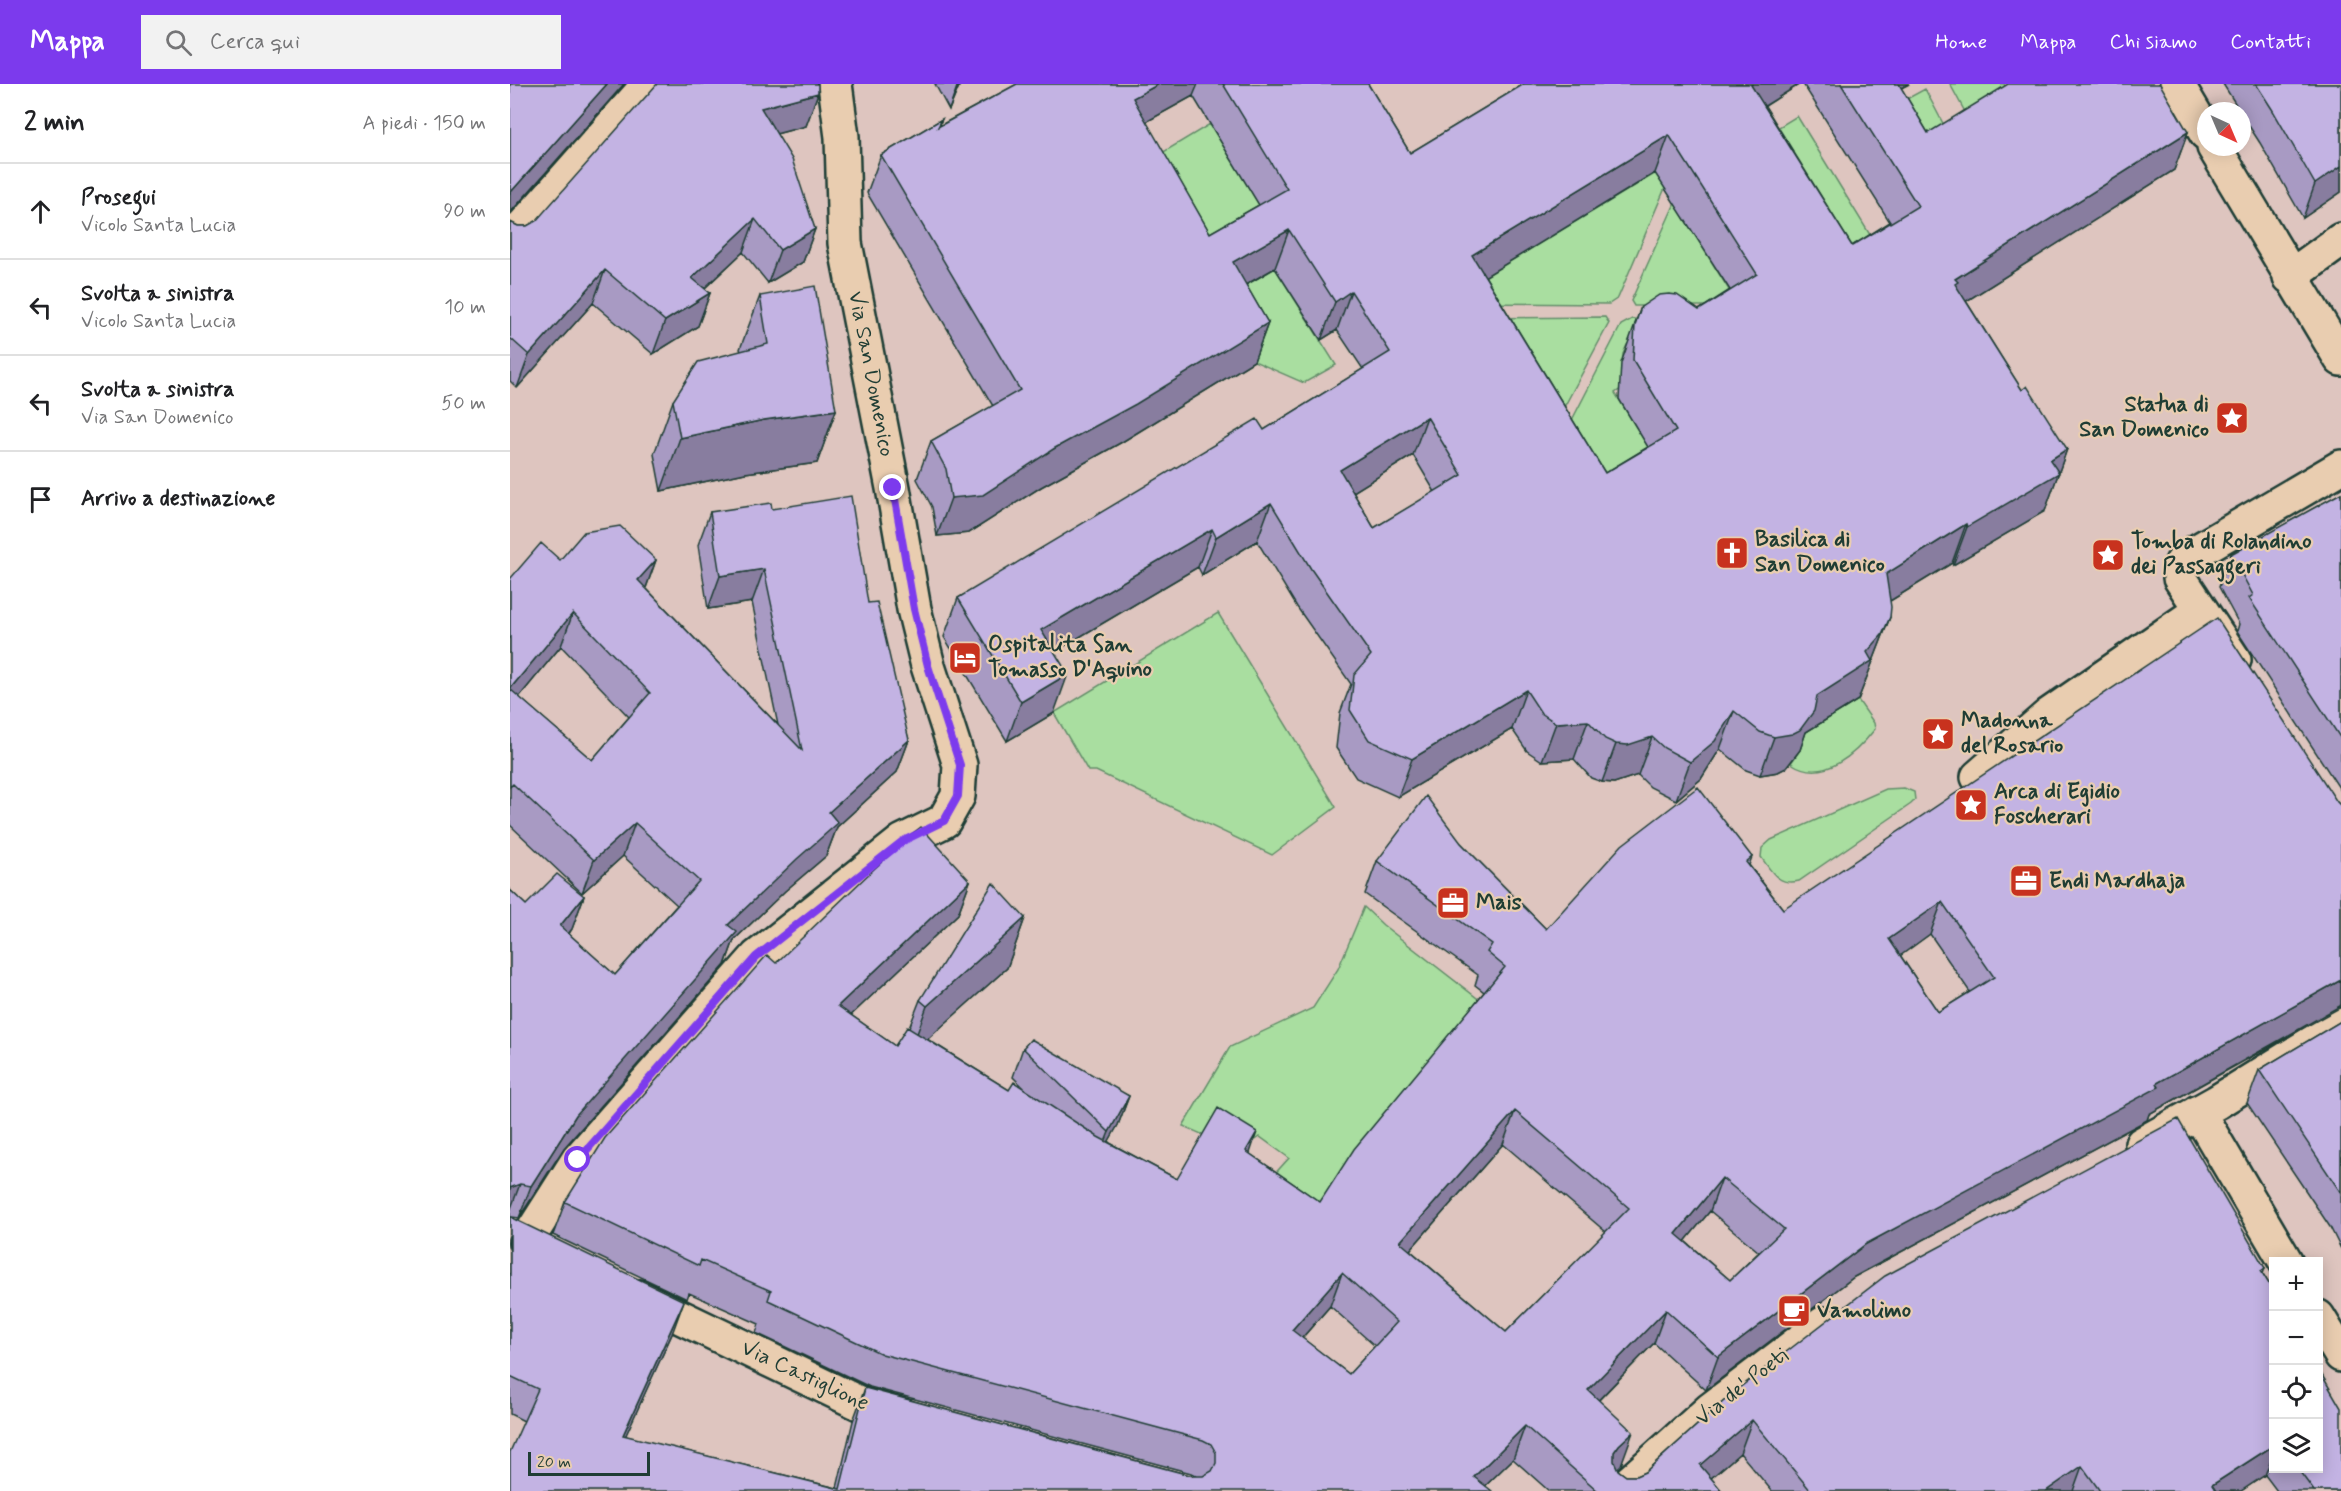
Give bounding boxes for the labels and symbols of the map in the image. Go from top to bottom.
north arrow [2197,102,2251,156]
street label: Via San Domenico [841,289,901,459]
place label: Statua di San Domenico [2079,391,2209,444]
place icon: Statua di San Domenico [2214,400,2250,436]
route end [879,474,905,500]
place label: Basilica di San Domenico [1755,526,1885,579]
place label: Tomba di Rolandino dei Passaggeri [2131,528,2312,585]
church icon: Basilica di San Domenico [1714,535,1750,571]
place icon: Tomba di Rolandino dei Passaggeri [2090,537,2126,573]
place label: Ospitalita San Tomasso D'Aquino [988,631,1152,684]
hotel icon: Ospitalita San Tomasso D'Aquino [947,640,983,676]
place label: Madonna del Rosario [1961,707,2063,760]
place icon: Madonna del Rosario [1920,716,1956,752]
place label: Arca di Egidio Foscherari [1994,778,2120,831]
place icon: Arca di Egidio Foscherari [1953,787,1989,823]
office icon: Endi Mardhaja [2008,863,2044,899]
place label: Endi Mardhaja [2049,867,2186,895]
office icon: Mais [1435,885,1471,921]
place label: Mais [1476,889,1522,917]
route start [564,1146,590,1172]
cafe icon: Vamolimo [1776,1293,1812,1329]
place label: Vamolimo [1817,1297,1911,1325]
street label: Via Castiglione [736,1334,873,1419]
street label: Via de' Poeti [1690,1342,1794,1432]
scale bar [528,1449,650,1476]

